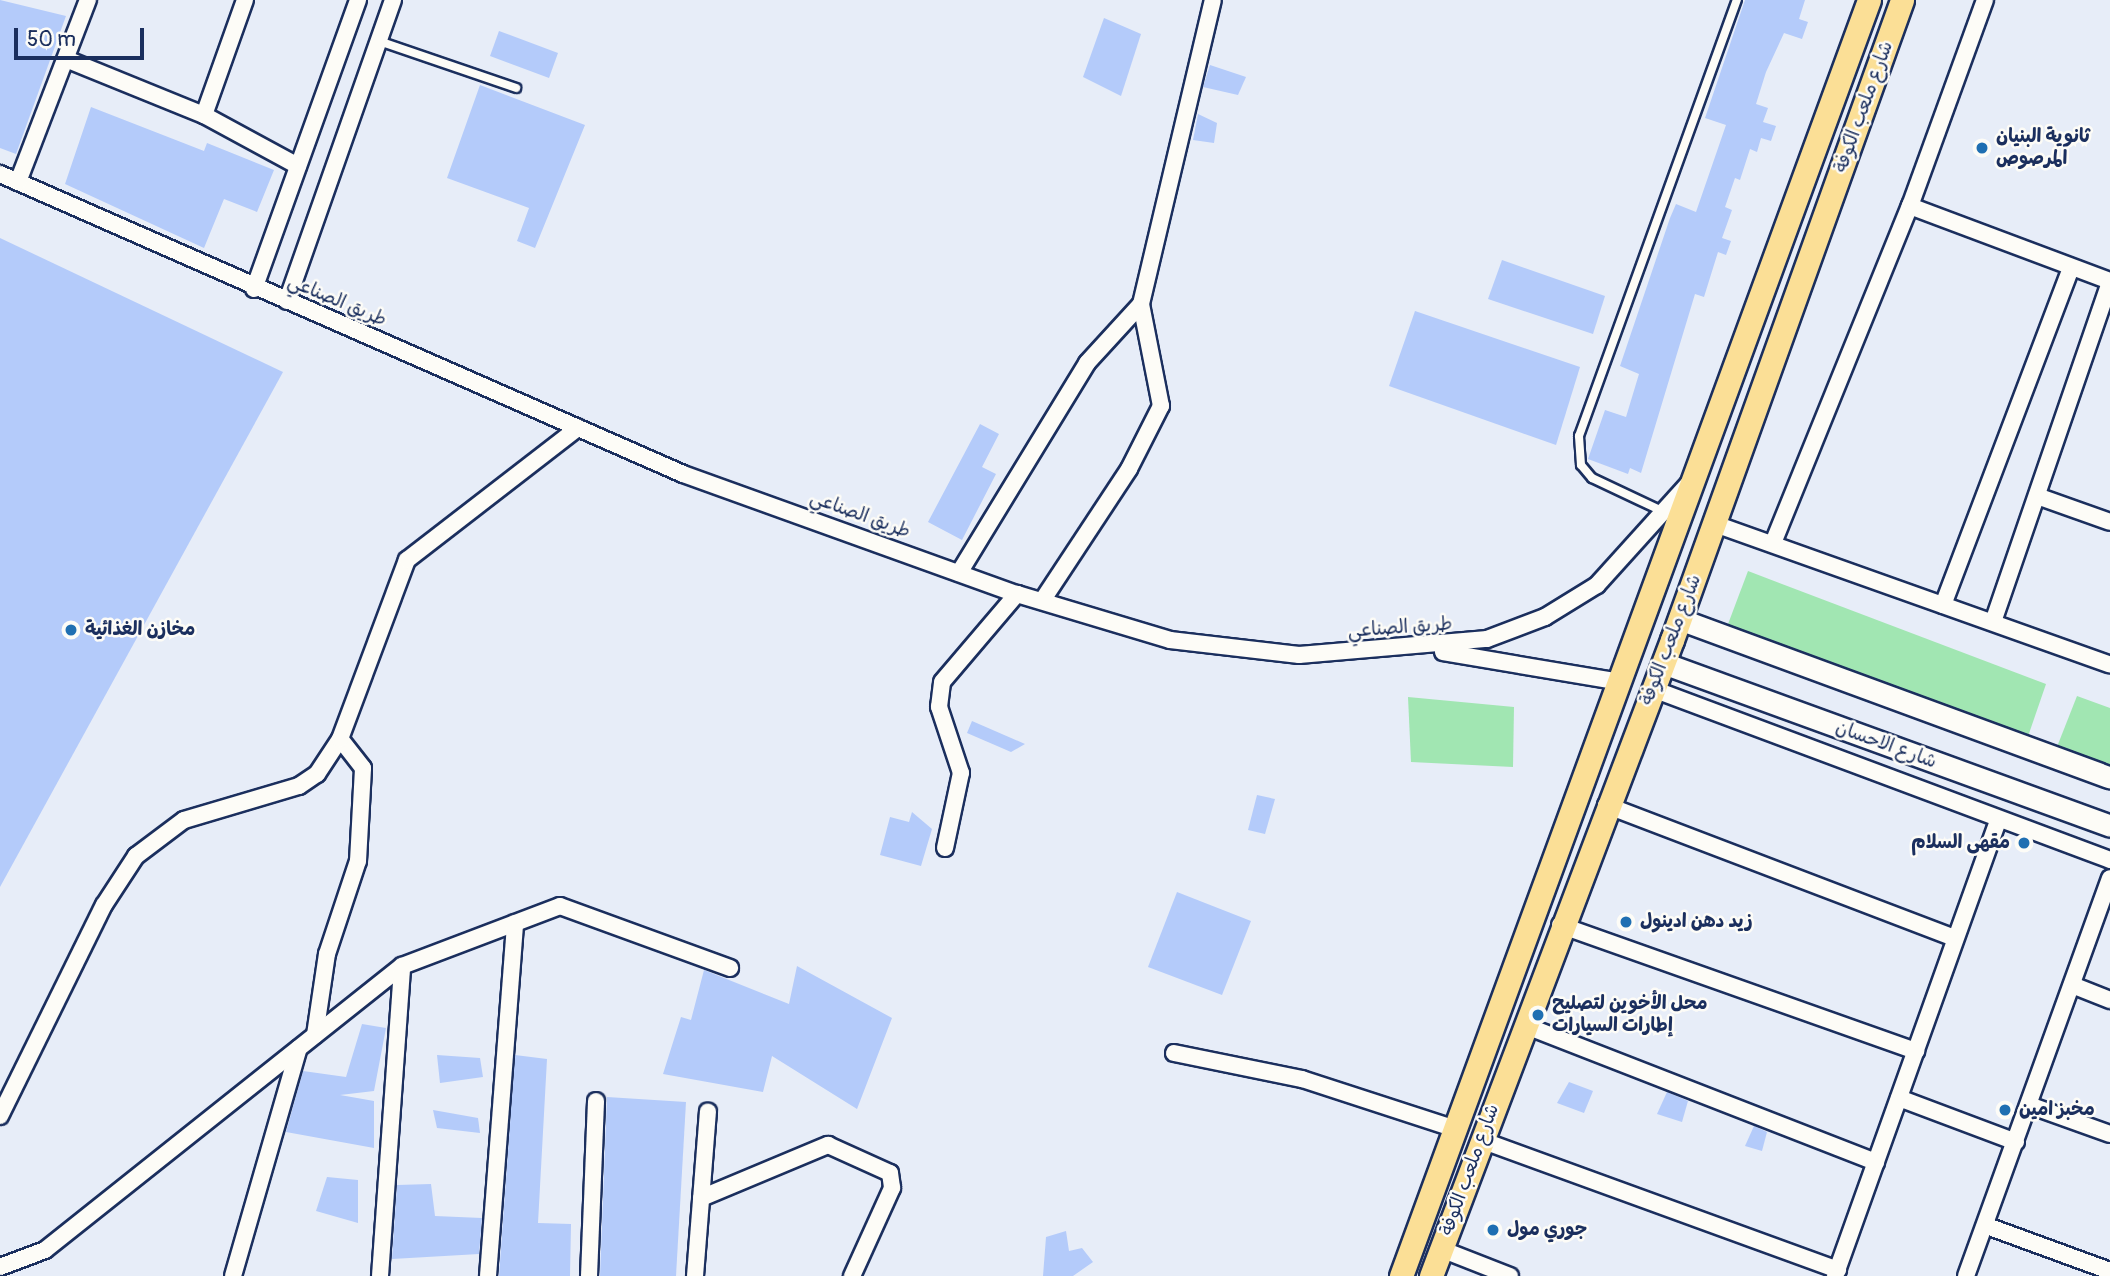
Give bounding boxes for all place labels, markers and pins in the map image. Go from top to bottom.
place label: ثانوية البنيان المرصوص [1996,126,2090,170]
marker: ثانوية البنيان المرصوص [1974,140,1990,156]
place label: مخازن الغذائية [85,619,195,641]
marker: مخازن الغذائية [63,622,79,638]
place label: مقهى السلام [1911,832,2010,854]
marker: مقهى السلام [2016,835,2032,851]
place label: زيد دهن ادينول [1640,911,1753,933]
marker: زيد دهن ادينول [1618,914,1634,930]
place label: محل الأخوين لتصليح إطارات السيارات [1552,993,1708,1037]
marker: محل الأخوين لتصليح إطارات السيارات [1530,1007,1546,1023]
place label: مخبز امين [2019,1099,2095,1121]
marker: مخبز امين [1997,1102,2013,1118]
place label: جوري مول [1507,1219,1587,1241]
marker: جوري مول [1485,1222,1501,1238]

